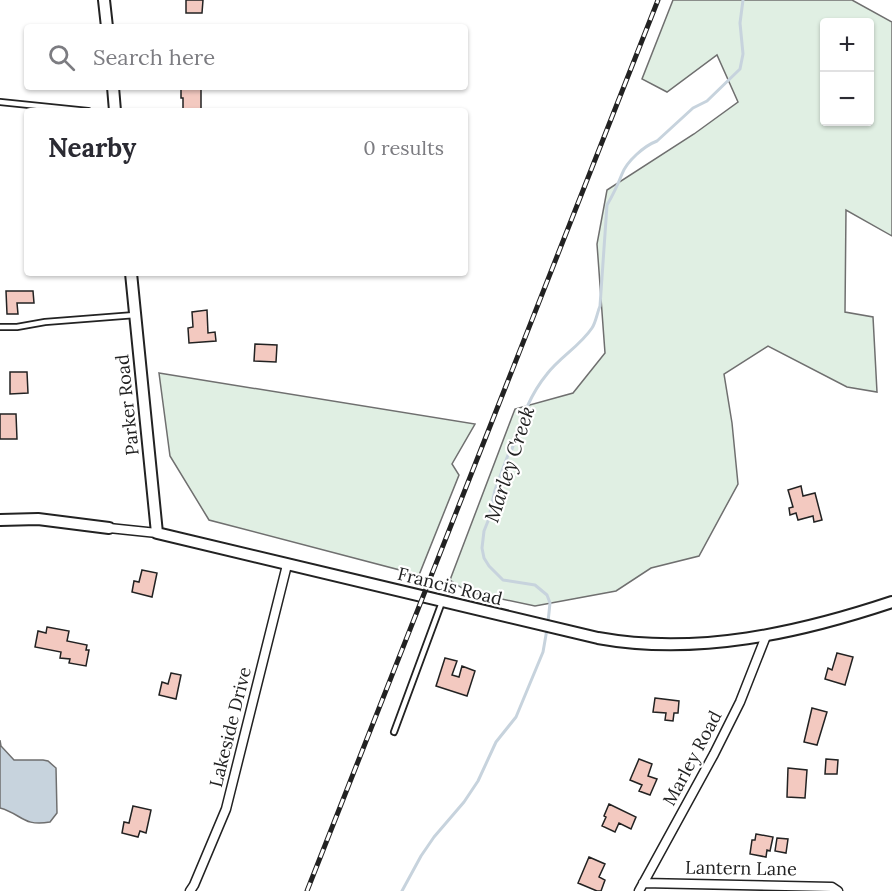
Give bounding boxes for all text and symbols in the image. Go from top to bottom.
map controls [820,18,874,126]
button: + [820,18,874,72]
search box [24,24,468,90]
icon: search [45,41,78,74]
text: Search here [93,43,215,71]
button: − [820,72,874,126]
text: Nearby [48,131,136,164]
text: 0 results [363,135,444,160]
street label: Parker Road [110,353,144,457]
water label: Marley Creek [478,403,540,525]
street label: Francis Road [395,562,505,610]
street label: Lakeside Drive [204,664,256,789]
street label: Marley Road [657,706,727,809]
street label: Lantern Lane [685,856,797,880]

